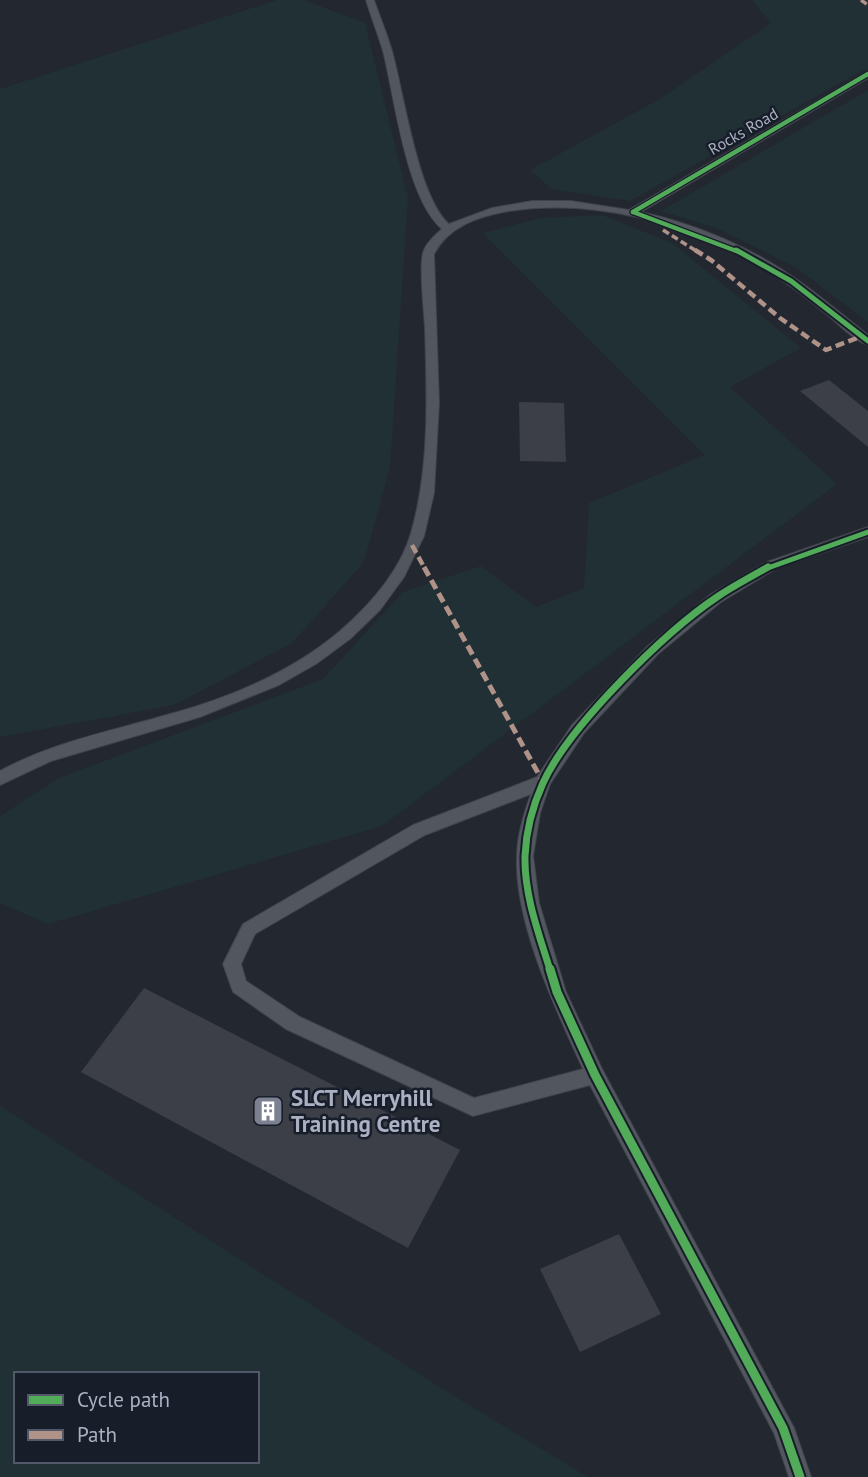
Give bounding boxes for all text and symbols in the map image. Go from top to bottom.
street label: Rocks Road [705,103,781,159]
place label: SLCT Merryhill Training Centre [291,1083,440,1138]
building icon: SLCT Merryhill Training Centre [251,1094,285,1128]
legend [14,1372,259,1463]
text: Cycle path [77,1386,170,1413]
text: Path [77,1421,117,1448]

